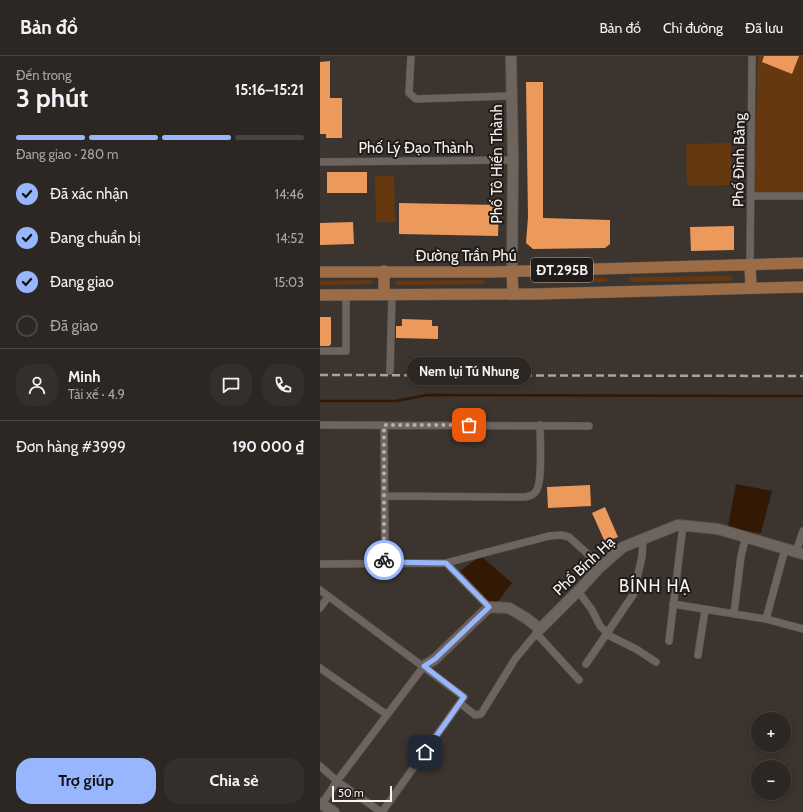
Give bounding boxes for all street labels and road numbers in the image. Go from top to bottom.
street label: Phố Tô Hiến Thành [488,104,506,224]
street label: Phố Đình Bảng [729,112,749,207]
street label: Phố Lý Đạo Thành [358,139,474,157]
street label: Đường Trần Phú [415,247,517,265]
road number: ĐT.295B [531,258,593,282]
street label: Phố Bính Hạ [549,532,619,599]

